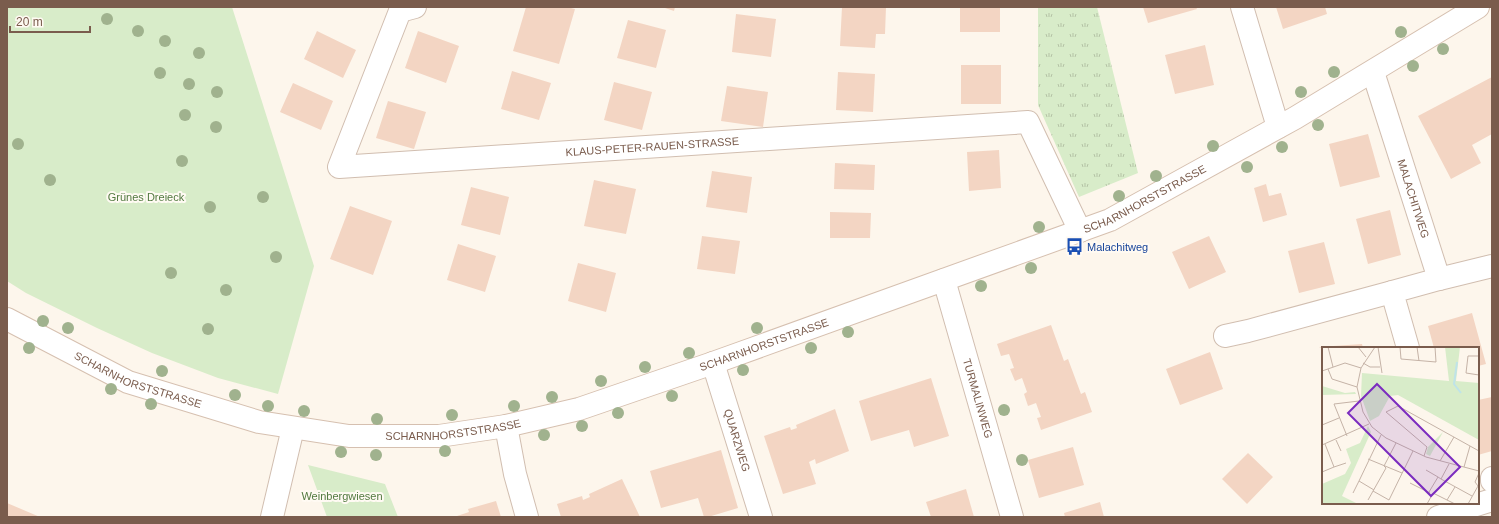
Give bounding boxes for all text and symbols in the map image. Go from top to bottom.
scale bar [10,8,90,34]
text: 20 m [16,15,43,29]
street label: KLAUS-PETER-RAUEN-STRASSE [565,135,739,158]
street label: MALACHITWEG [1395,158,1432,240]
street label: SCHARNHORSTSTRASSE [1082,162,1208,235]
park label: Grünes Dreieck [108,191,185,203]
bus stop icon: Malachitweg [1064,237,1084,257]
place label: Malachitweg [1087,241,1148,253]
street label: SCHARNHORSTSTRASSE [698,316,830,373]
inset map [1322,347,1479,504]
street label: SCHARNHORSTSTRASSE [72,349,203,410]
street label: TURMALINWEG [961,357,995,440]
street label: QUARZWEG [722,408,752,473]
street label: SCHARNHORSTSTRASSE [385,417,522,442]
park label: Weinbergwiesen [301,490,383,502]

